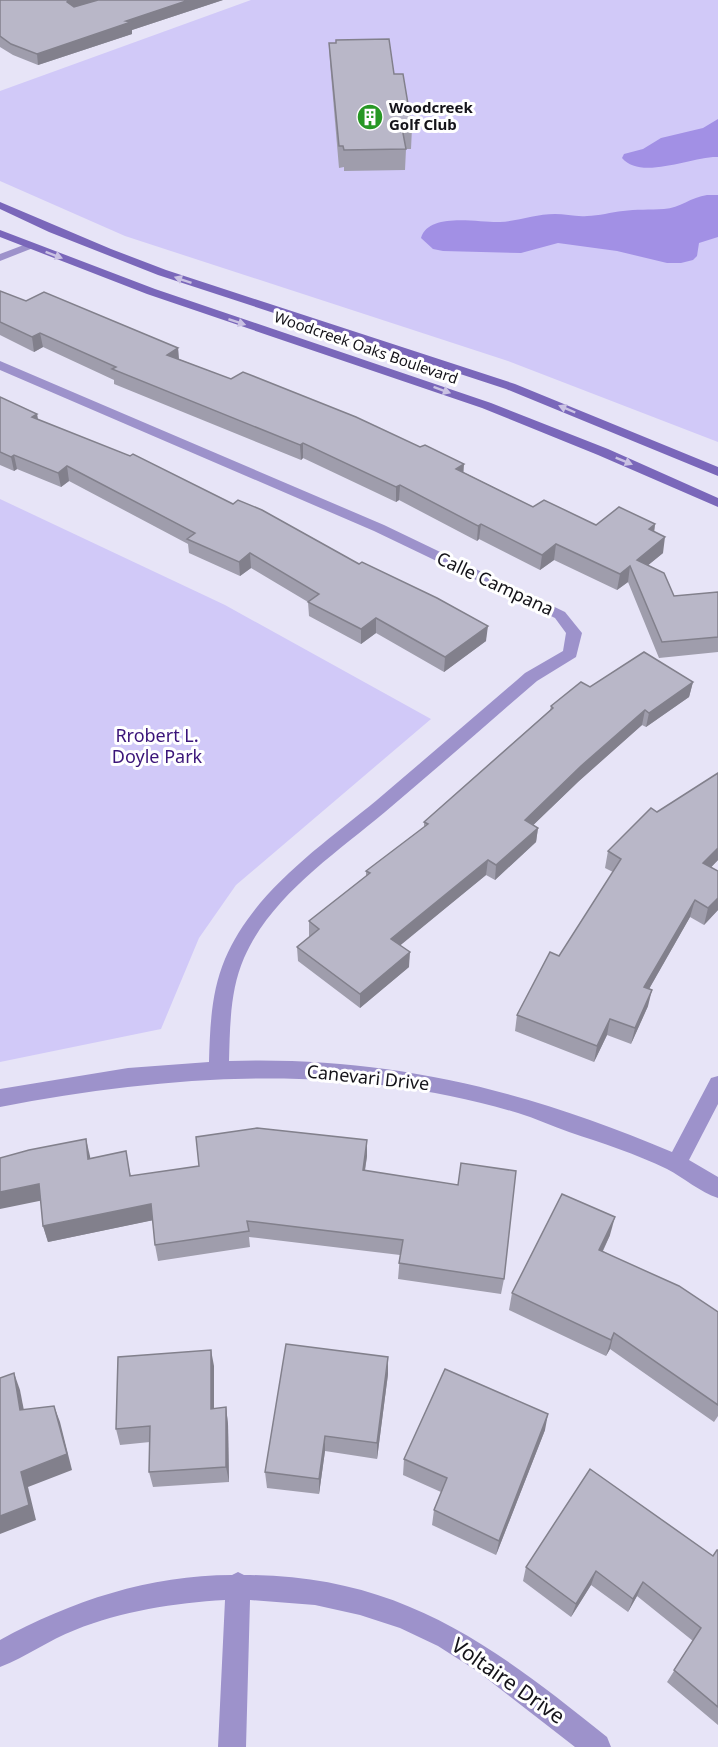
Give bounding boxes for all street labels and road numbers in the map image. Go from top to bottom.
street label: Woodcreek Oaks Boulevard [272,306,461,388]
street label: Calle Campana [433,546,558,621]
street label: Canevari Drive [306,1059,430,1095]
street label: Voltaire Drive [446,1631,571,1730]

